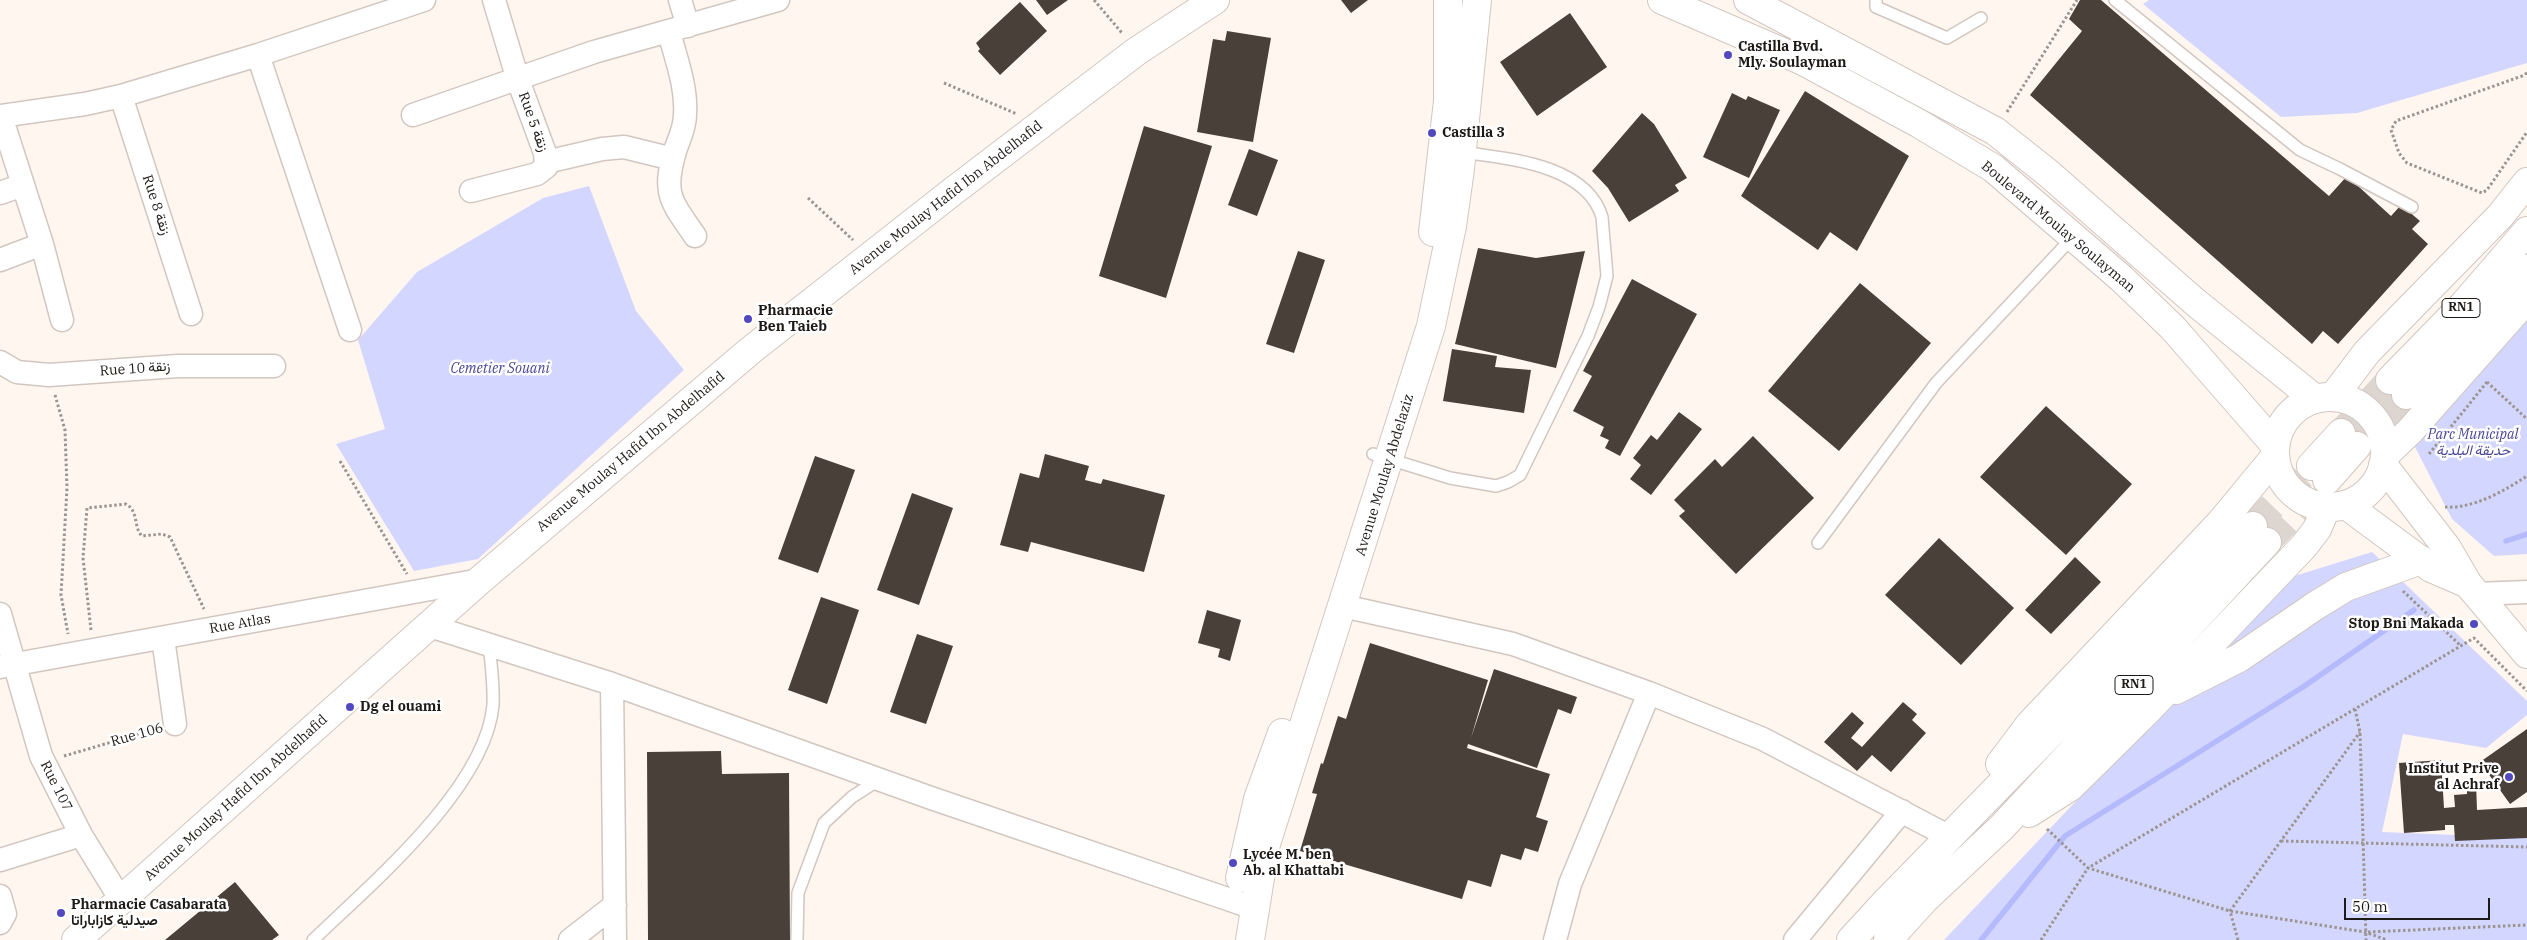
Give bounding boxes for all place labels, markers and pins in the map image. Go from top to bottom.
place label: Castilla Bvd. Mly. Soulayman [1738,39,1847,72]
marker: Castilla Bvd. Mly. Soulayman [1722,49,1734,61]
place label: Castilla 3 [1442,125,1505,141]
marker: Castilla 3 [1426,127,1438,139]
place label: Pharmacie Ben Taieb [758,303,833,336]
marker: Pharmacie Ben Taieb [742,313,754,325]
place label: Stop Bni Makada [2349,616,2464,632]
marker: Stop Bni Makada [2468,618,2480,630]
place label: Dg el ouami [360,699,441,715]
marker: Dg el ouami [344,701,356,713]
place label: Institut Prive al Achraf [2408,761,2499,794]
marker: Institut Prive al Achraf [2503,771,2515,783]
place label: Lycée M. ben Ab. al Khattabi [1243,847,1344,880]
marker: Lycée M. ben Ab. al Khattabi [1227,857,1239,869]
place label: Pharmacie Casabarata صيدلية كازاباراتا [71,897,227,930]
marker: Pharmacie Casabarata صيدلية كازاباراتا [55,907,67,919]

